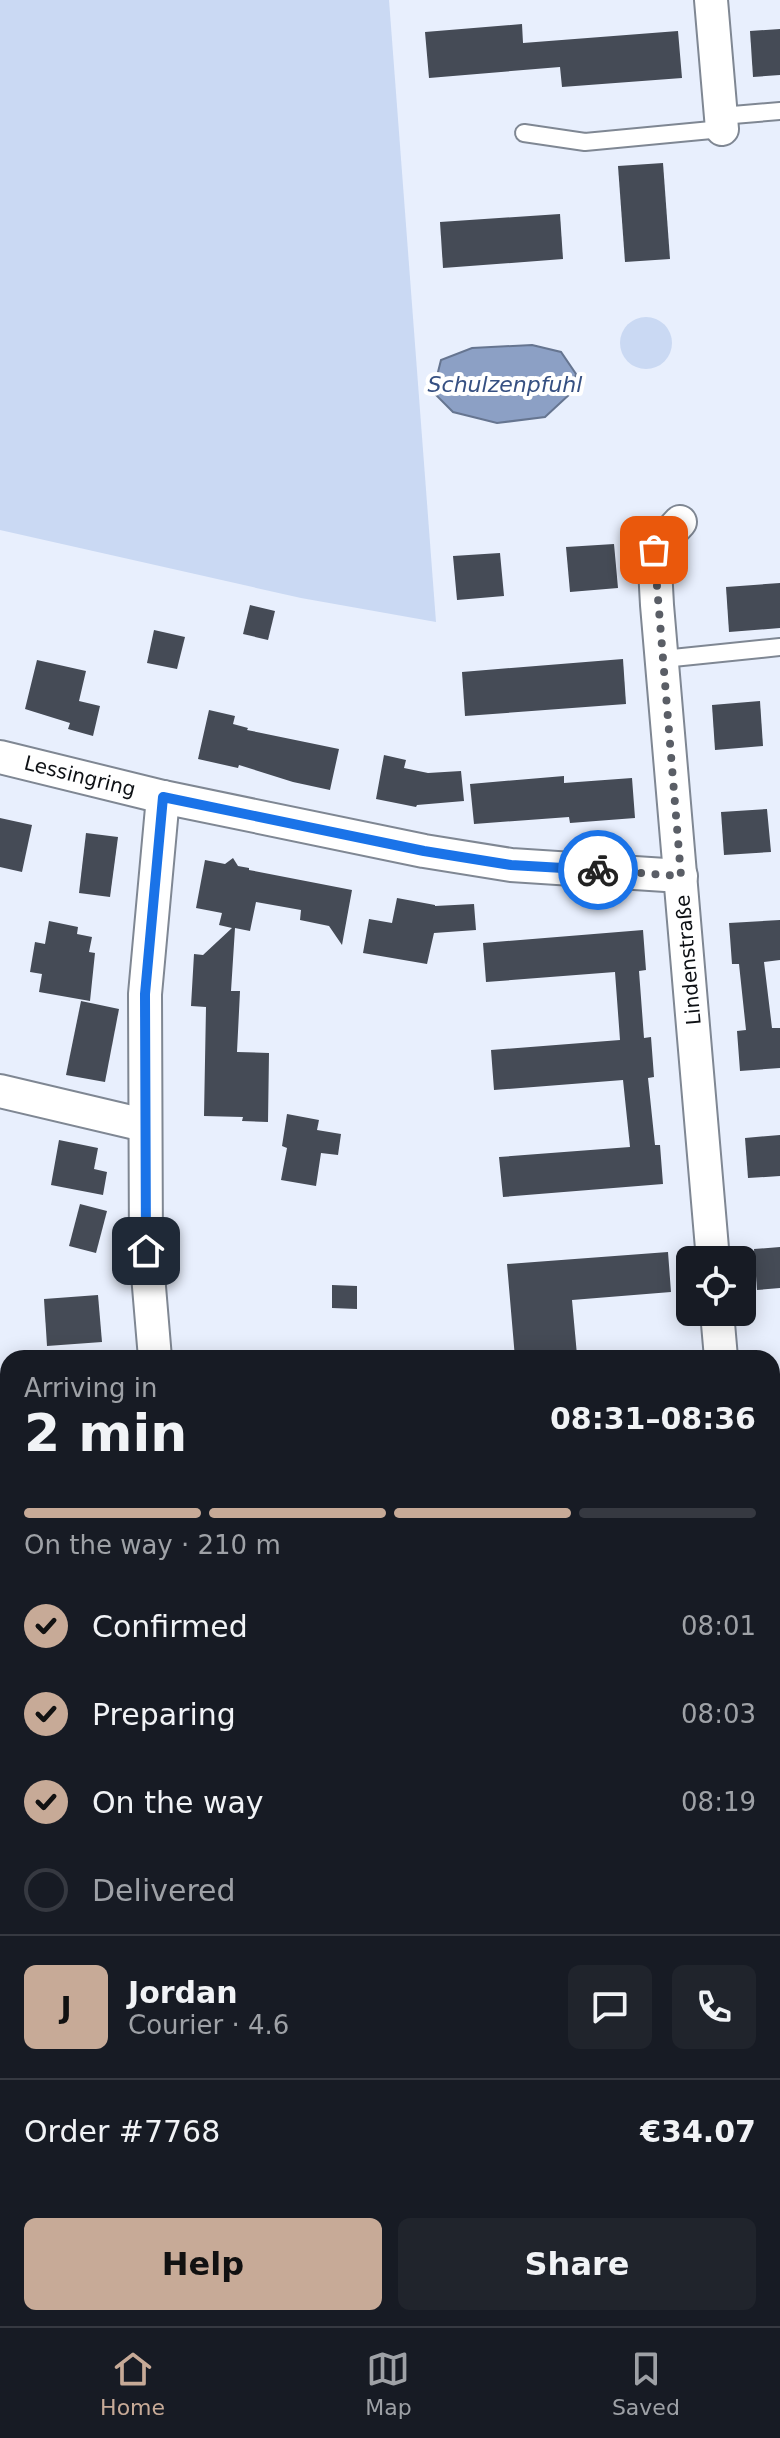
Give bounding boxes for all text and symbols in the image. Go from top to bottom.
water label: Schulzenpfuhl [428,372,582,397]
pin [620,516,688,584]
icon: bag [632,528,676,572]
street label: Lessingring [22,751,138,801]
courier [558,830,638,910]
icon: bike [576,848,620,892]
street label: Lindenstraße [670,894,706,1026]
pin [112,1217,180,1285]
icon: home [124,1229,168,1273]
map controls [676,1246,756,1326]
button: locate [676,1246,756,1326]
text: Arriving in [24,1373,158,1403]
text: 08:31–08:36 [550,1401,756,1436]
text: 2 min [24,1403,187,1463]
text: On the way · 210 m [24,1530,281,1560]
icon: check [24,1604,68,1648]
text: Confirmed [92,1609,248,1644]
text: 08:01 [681,1611,756,1641]
icon: check [24,1692,68,1736]
text: Preparing [92,1697,236,1732]
text: 08:03 [681,1699,756,1729]
icon: check [24,1780,68,1824]
text: On the way [92,1785,264,1820]
text: 08:19 [681,1787,756,1817]
text: Delivered [92,1873,236,1908]
button: chat [568,1965,652,2049]
button: phone [672,1965,756,2049]
text: Jordan [128,1975,238,2010]
text: J [60,1990,72,2025]
text: Courier · 4.6 [128,2010,289,2040]
text: Order #7768 [24,2114,220,2149]
text: €34.07 [640,2114,756,2149]
button: Help [24,2218,382,2310]
button: Share [398,2218,756,2310]
tab: Home [100,2347,165,2420]
tab: Map [365,2347,412,2420]
tab: Saved [612,2347,680,2420]

